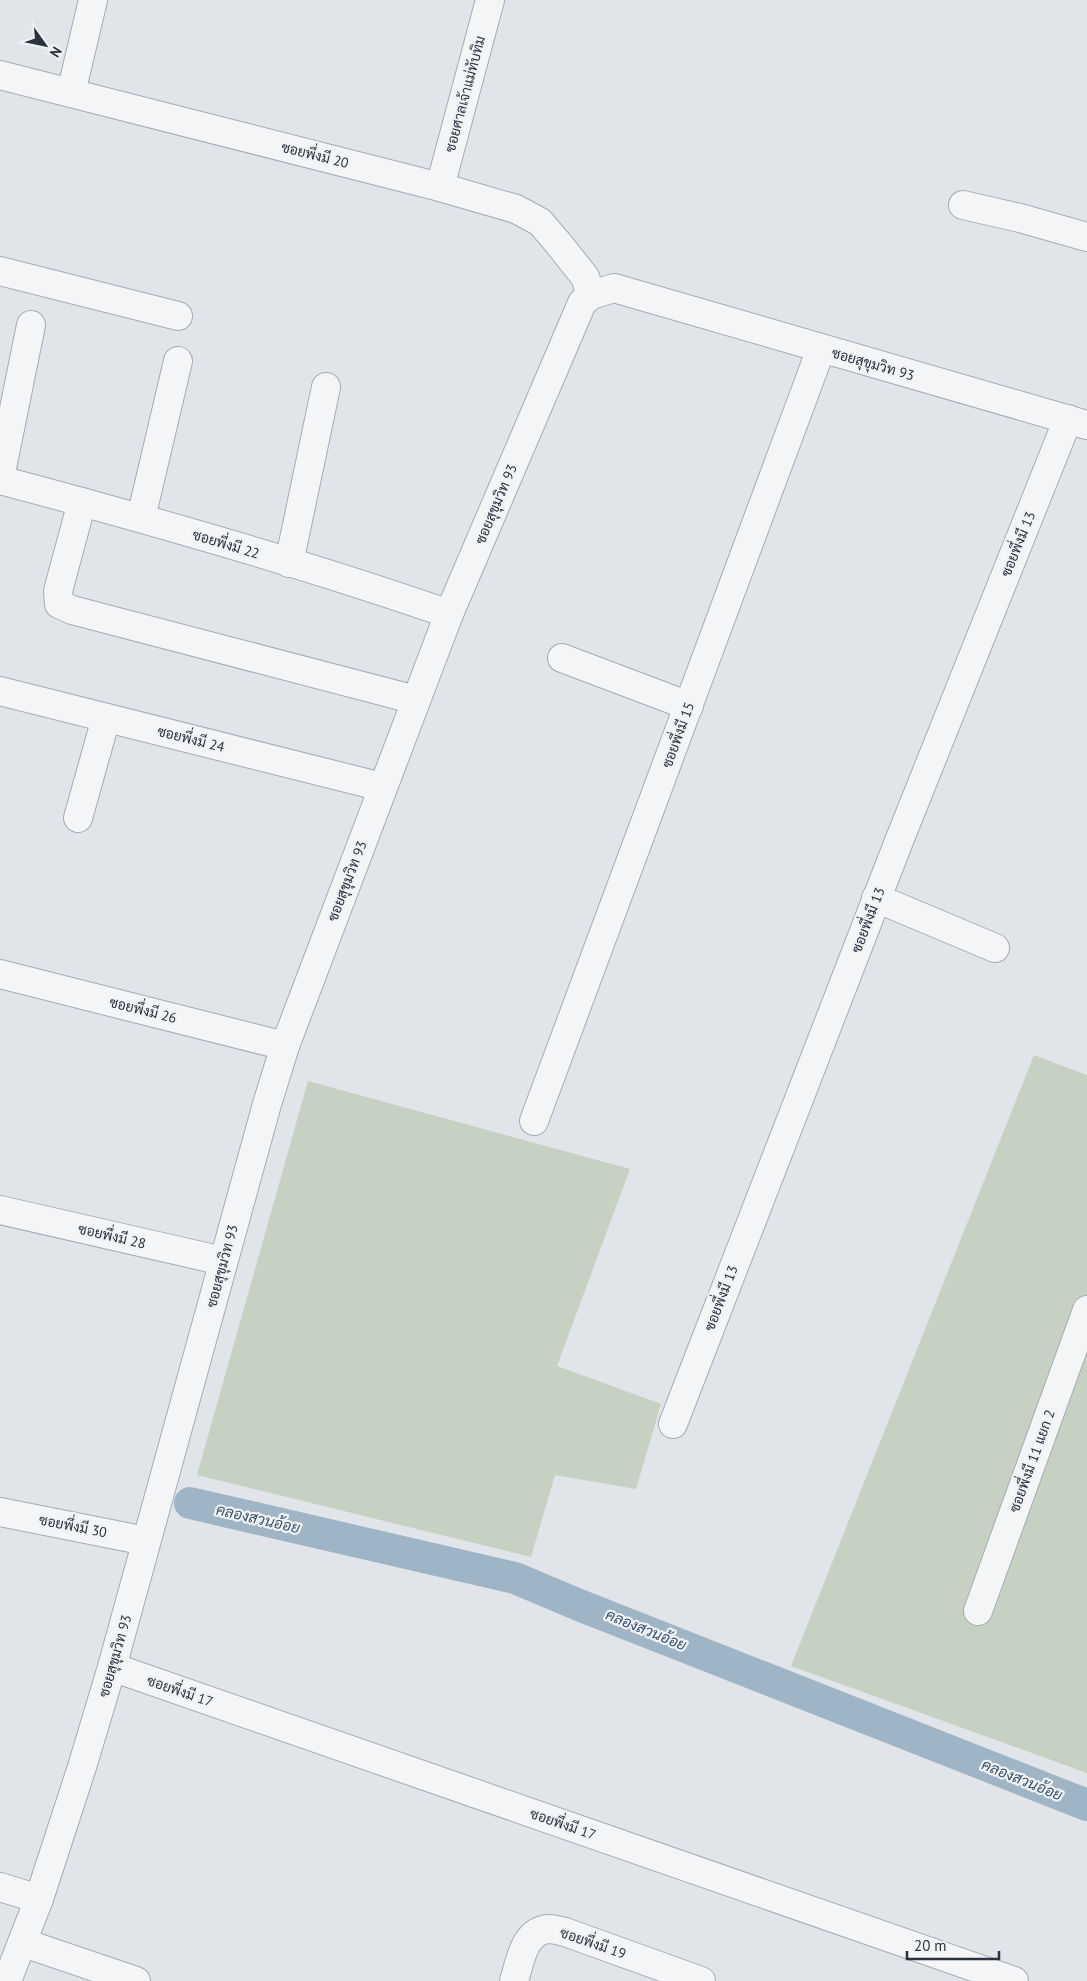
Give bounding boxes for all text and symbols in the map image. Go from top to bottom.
north arrow [20,20,70,70]
street label: ซอยศาลเจ้าแม่ทับทิม [441,34,489,154]
text: N [46,43,66,61]
street label: ซอยพึ่งมี 20 [279,135,352,172]
street label: ซอยสุขุมวิท 93 [829,344,916,385]
street label: ซอยสุขุมวิท 93 [471,461,522,547]
street label: ซอยพึ่งมี 13 [994,508,1039,579]
street label: ซอยพึ่งมี 22 [190,523,262,563]
street label: ซอยพึ่งมี 15 [655,699,698,770]
street label: ซอยพึ่งมี 24 [155,719,228,756]
street label: ซอยสุขุมวิท 93 [323,838,372,924]
street label: ซอยพึ่งมี 13 [845,884,889,955]
street label: ซอยพึ่งมี 26 [107,990,179,1027]
street label: ซอยพึ่งมี 28 [76,1217,148,1253]
street label: ซอยสุขุมวิท 93 [202,1222,243,1310]
street label: ซอยพึ่งมี 13 [698,1262,742,1333]
street label: ซอยพึ่งมี 11 แยก 2 [1002,1406,1059,1515]
water label: คลองสวนอ้อย [214,1500,302,1537]
street label: ซอยพึ่งมี 30 [37,1508,109,1541]
water label: คลองสวนอ้อย [603,1605,690,1655]
street label: ซอยสุขุมวิท 93 [95,1613,136,1700]
street label: ซอยพึ่งมี 17 [145,1669,216,1711]
water label: คลองสวนอ้อย [979,1755,1066,1805]
street label: ซอยพึ่งมี 17 [528,1802,599,1844]
street label: ซอยพึ่งมี 19 [558,1921,629,1963]
scale bar [907,1928,1000,1960]
text: 20 m [914,1936,947,1955]

